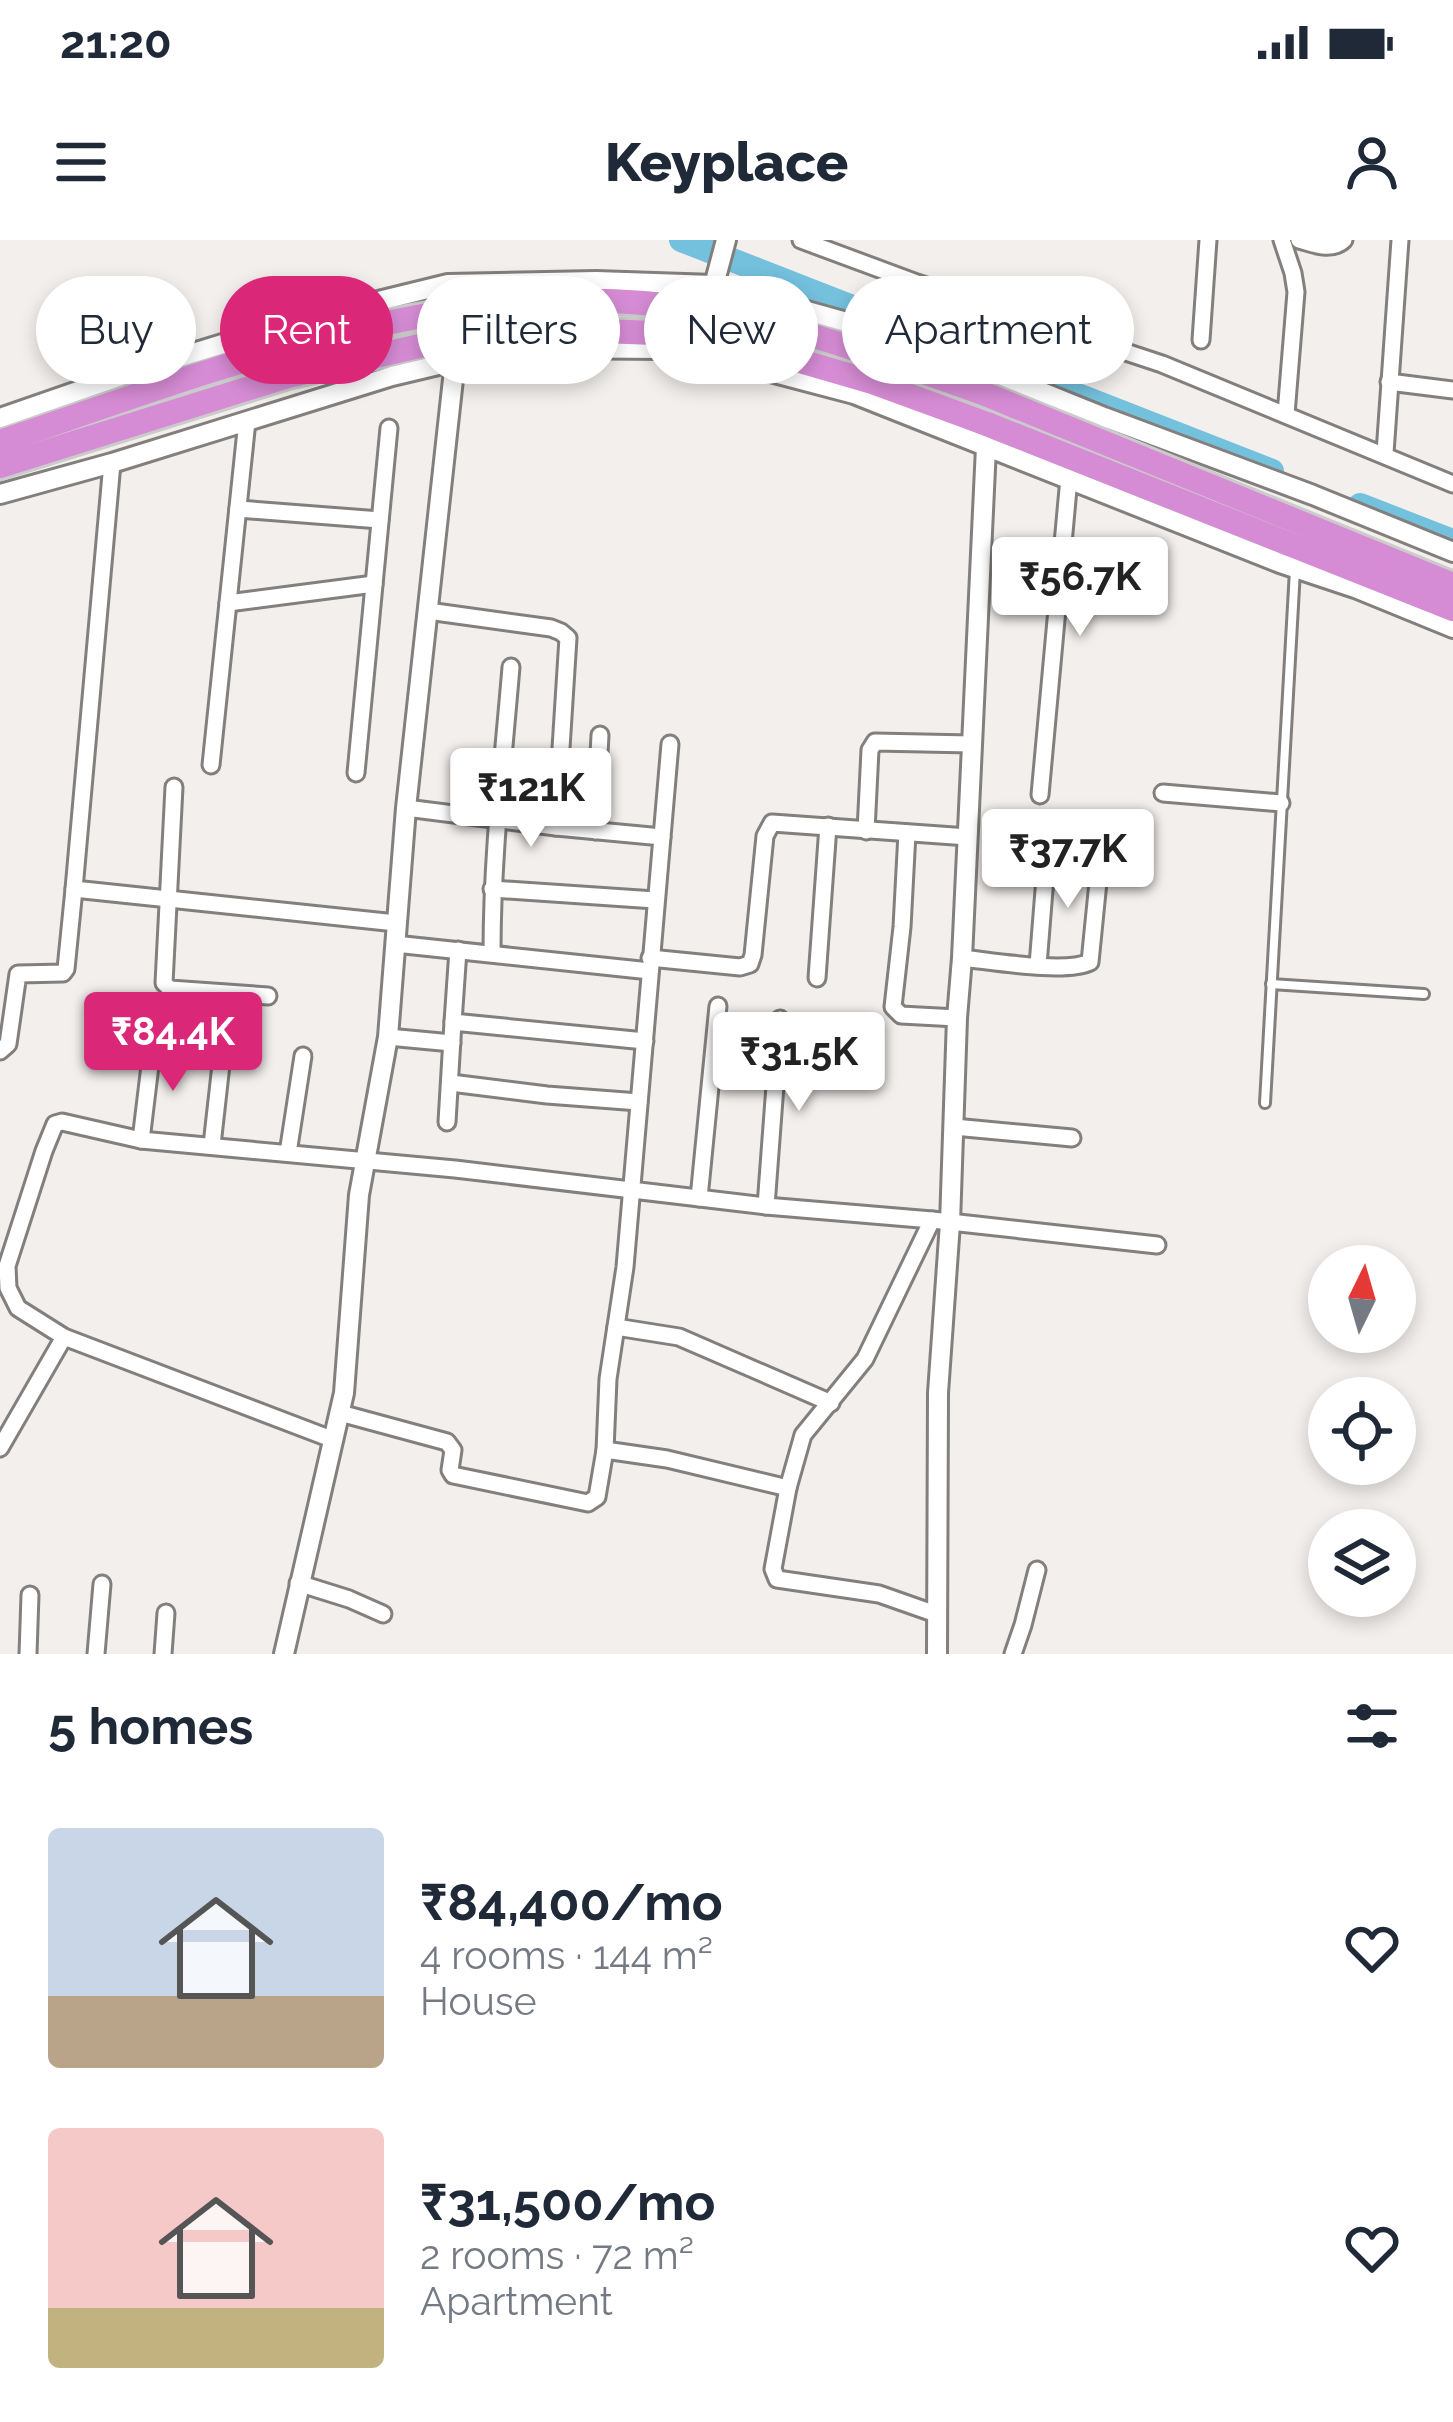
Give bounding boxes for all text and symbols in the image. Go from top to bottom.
text: 21:20 [60,16,172,69]
icon: menu [48,129,114,195]
icon: person [1339,129,1405,195]
text: Keyplace [605,130,848,194]
chip: Buy [36,276,196,384]
chip: Rent [220,276,393,384]
chip: Filters [417,276,620,384]
chip: New [644,276,818,384]
chip: Apartment [842,276,1134,384]
pin: ₹56.7K [982,537,1178,639]
text: ₹56.7K [1019,553,1141,599]
pin: ₹121K [447,748,615,850]
text: ₹121K [477,764,585,810]
pin: ₹37.7K [970,809,1166,911]
text: ₹37.7K [1009,825,1127,871]
pin: ₹84.4K [75,992,271,1094]
text: ₹84.4K [111,1008,235,1054]
pin: ₹31.5K [701,1012,897,1114]
text: ₹31.5K [740,1028,858,1074]
north arrow [1308,1245,1416,1353]
map controls [1308,1245,1416,1617]
button: locate [1308,1377,1416,1485]
button: layers [1308,1509,1416,1617]
icon: filters [1339,1693,1405,1759]
text: 5 homes [48,1696,253,1756]
text: ₹84,400/mo [420,1872,723,1932]
icon: home [144,1876,288,2020]
icon: heart [1339,1915,1405,1981]
text: 4 rooms · 144 m² [420,1932,713,1978]
text: House [420,1978,537,2024]
text: ₹31,500/mo [420,2172,715,2232]
icon: home [144,2176,288,2320]
icon: heart [1339,2215,1405,2281]
text: 2 rooms · 72 m² [420,2232,694,2278]
text: Apartment [420,2278,613,2324]

